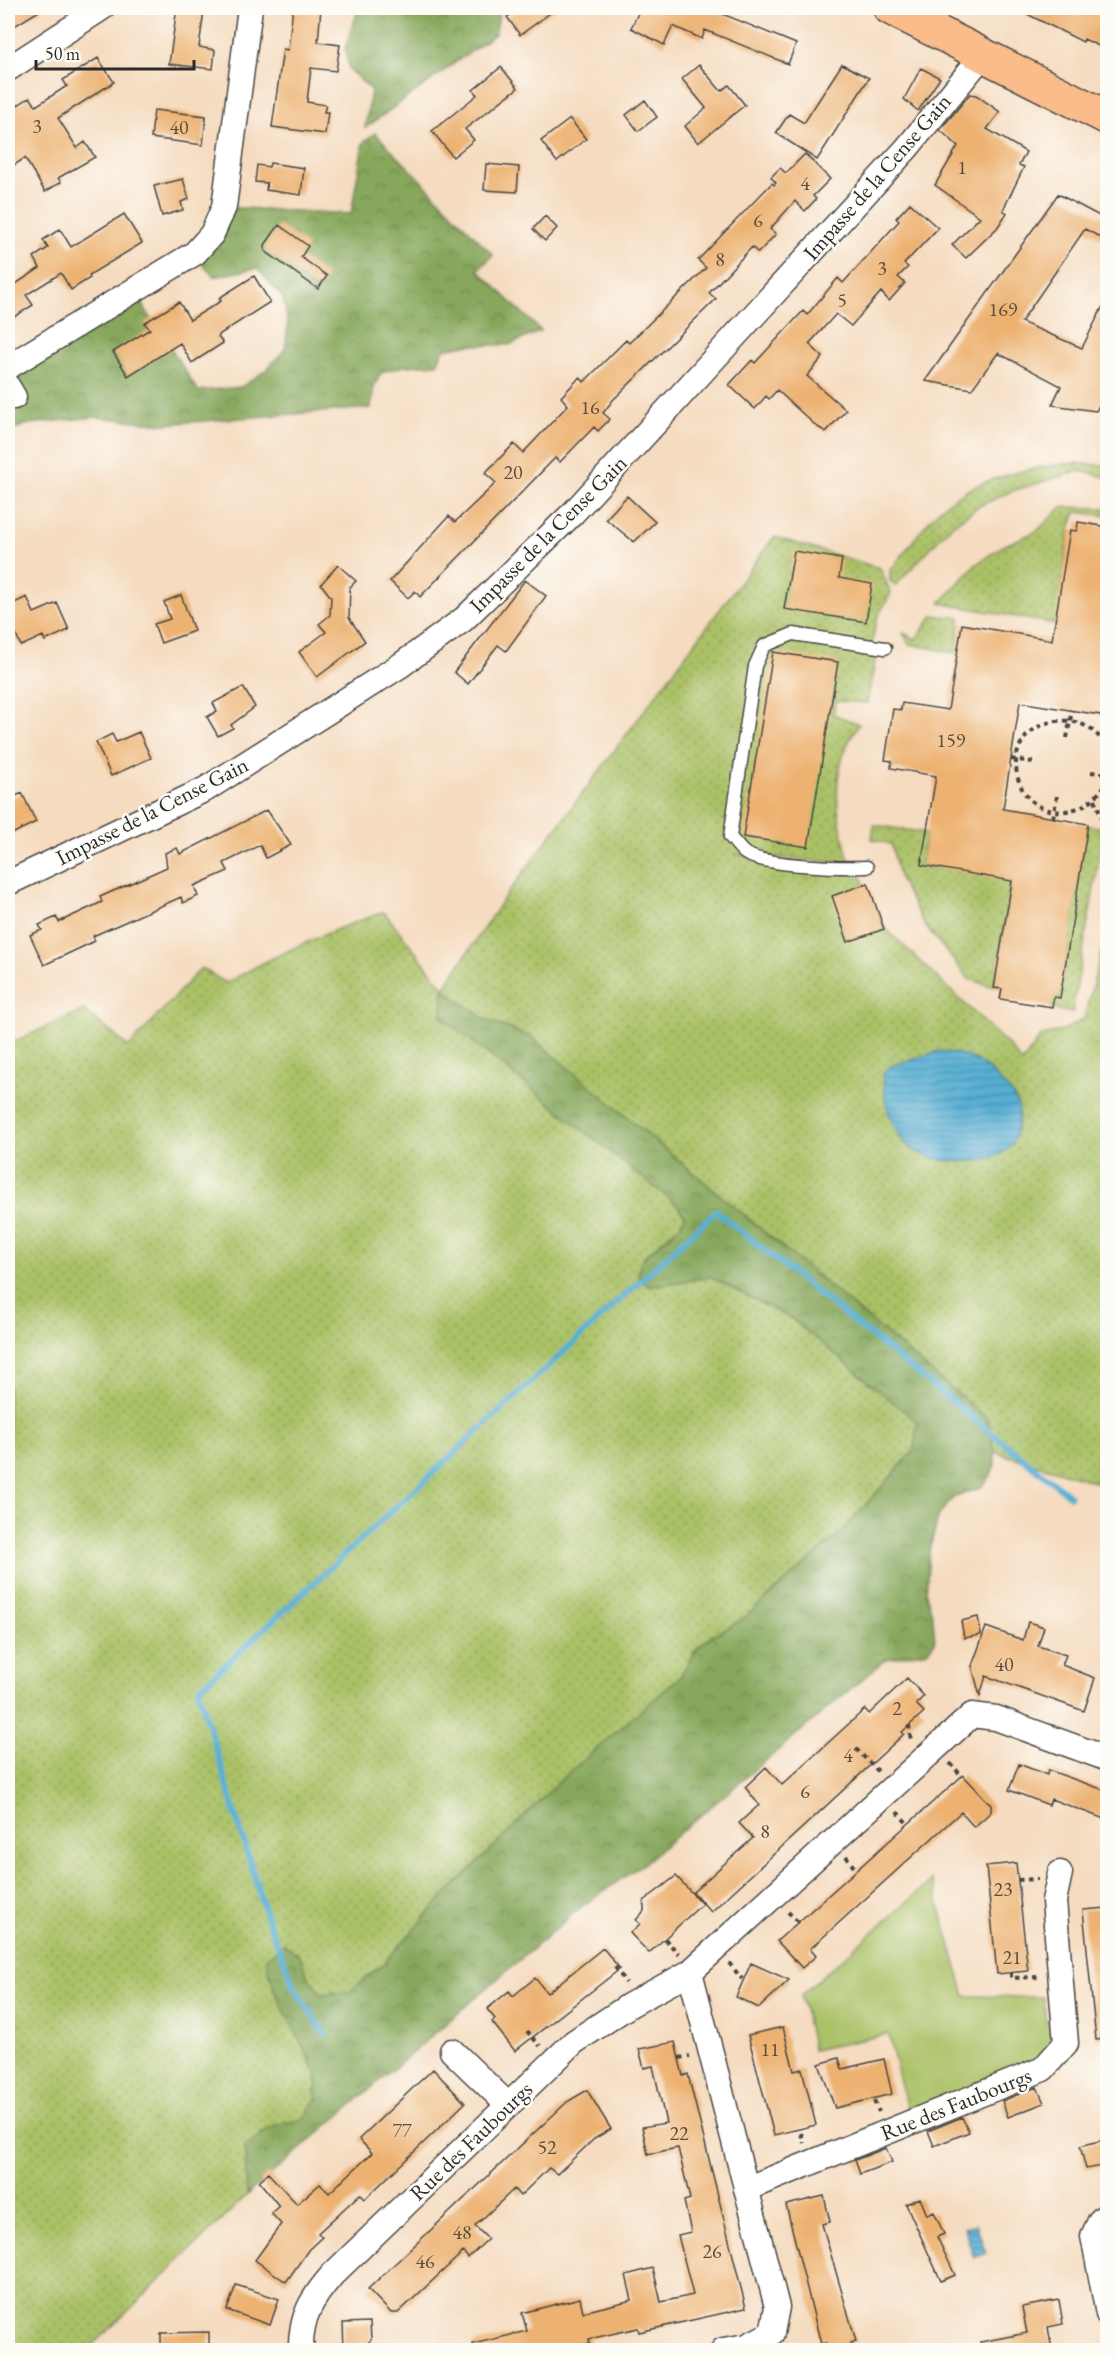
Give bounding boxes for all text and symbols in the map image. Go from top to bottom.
scale bar [36,33,194,71]
text: 50 m [45,42,80,65]
street label: Impasse de la Cense Gain [797,87,958,266]
house number: 3 [32,113,42,139]
house number: 40 [169,114,189,140]
house number: 1 [957,154,967,180]
house number: 4 [800,170,810,196]
house number: 6 [753,207,763,233]
house number: 8 [715,246,725,272]
house number: 3 [877,255,887,281]
house number: 5 [837,287,847,313]
house number: 169 [989,296,1018,322]
house number: 16 [580,394,600,420]
street label: Impasse de la Cense Gain [463,449,633,619]
house number: 20 [503,459,523,485]
house number: 159 [937,727,966,753]
street label: Impasse de la Cense Gain [51,750,253,872]
house number: 40 [994,1651,1014,1677]
house number: 2 [892,1695,902,1721]
house number: 4 [843,1742,853,1768]
house number: 6 [800,1778,810,1804]
house number: 8 [760,1818,770,1844]
house number: 23 [993,1876,1013,1902]
house number: 21 [1002,1944,1022,1970]
house number: 11 [760,2036,780,2062]
street label: Rue des Faubourgs [876,2061,1036,2147]
street label: Rue des Faubourgs [403,2075,539,2207]
house number: 77 [392,2117,412,2143]
house number: 22 [669,2120,689,2146]
house number: 52 [537,2134,557,2160]
house number: 48 [452,2219,472,2245]
house number: 26 [702,2238,722,2264]
house number: 46 [415,2248,435,2274]

